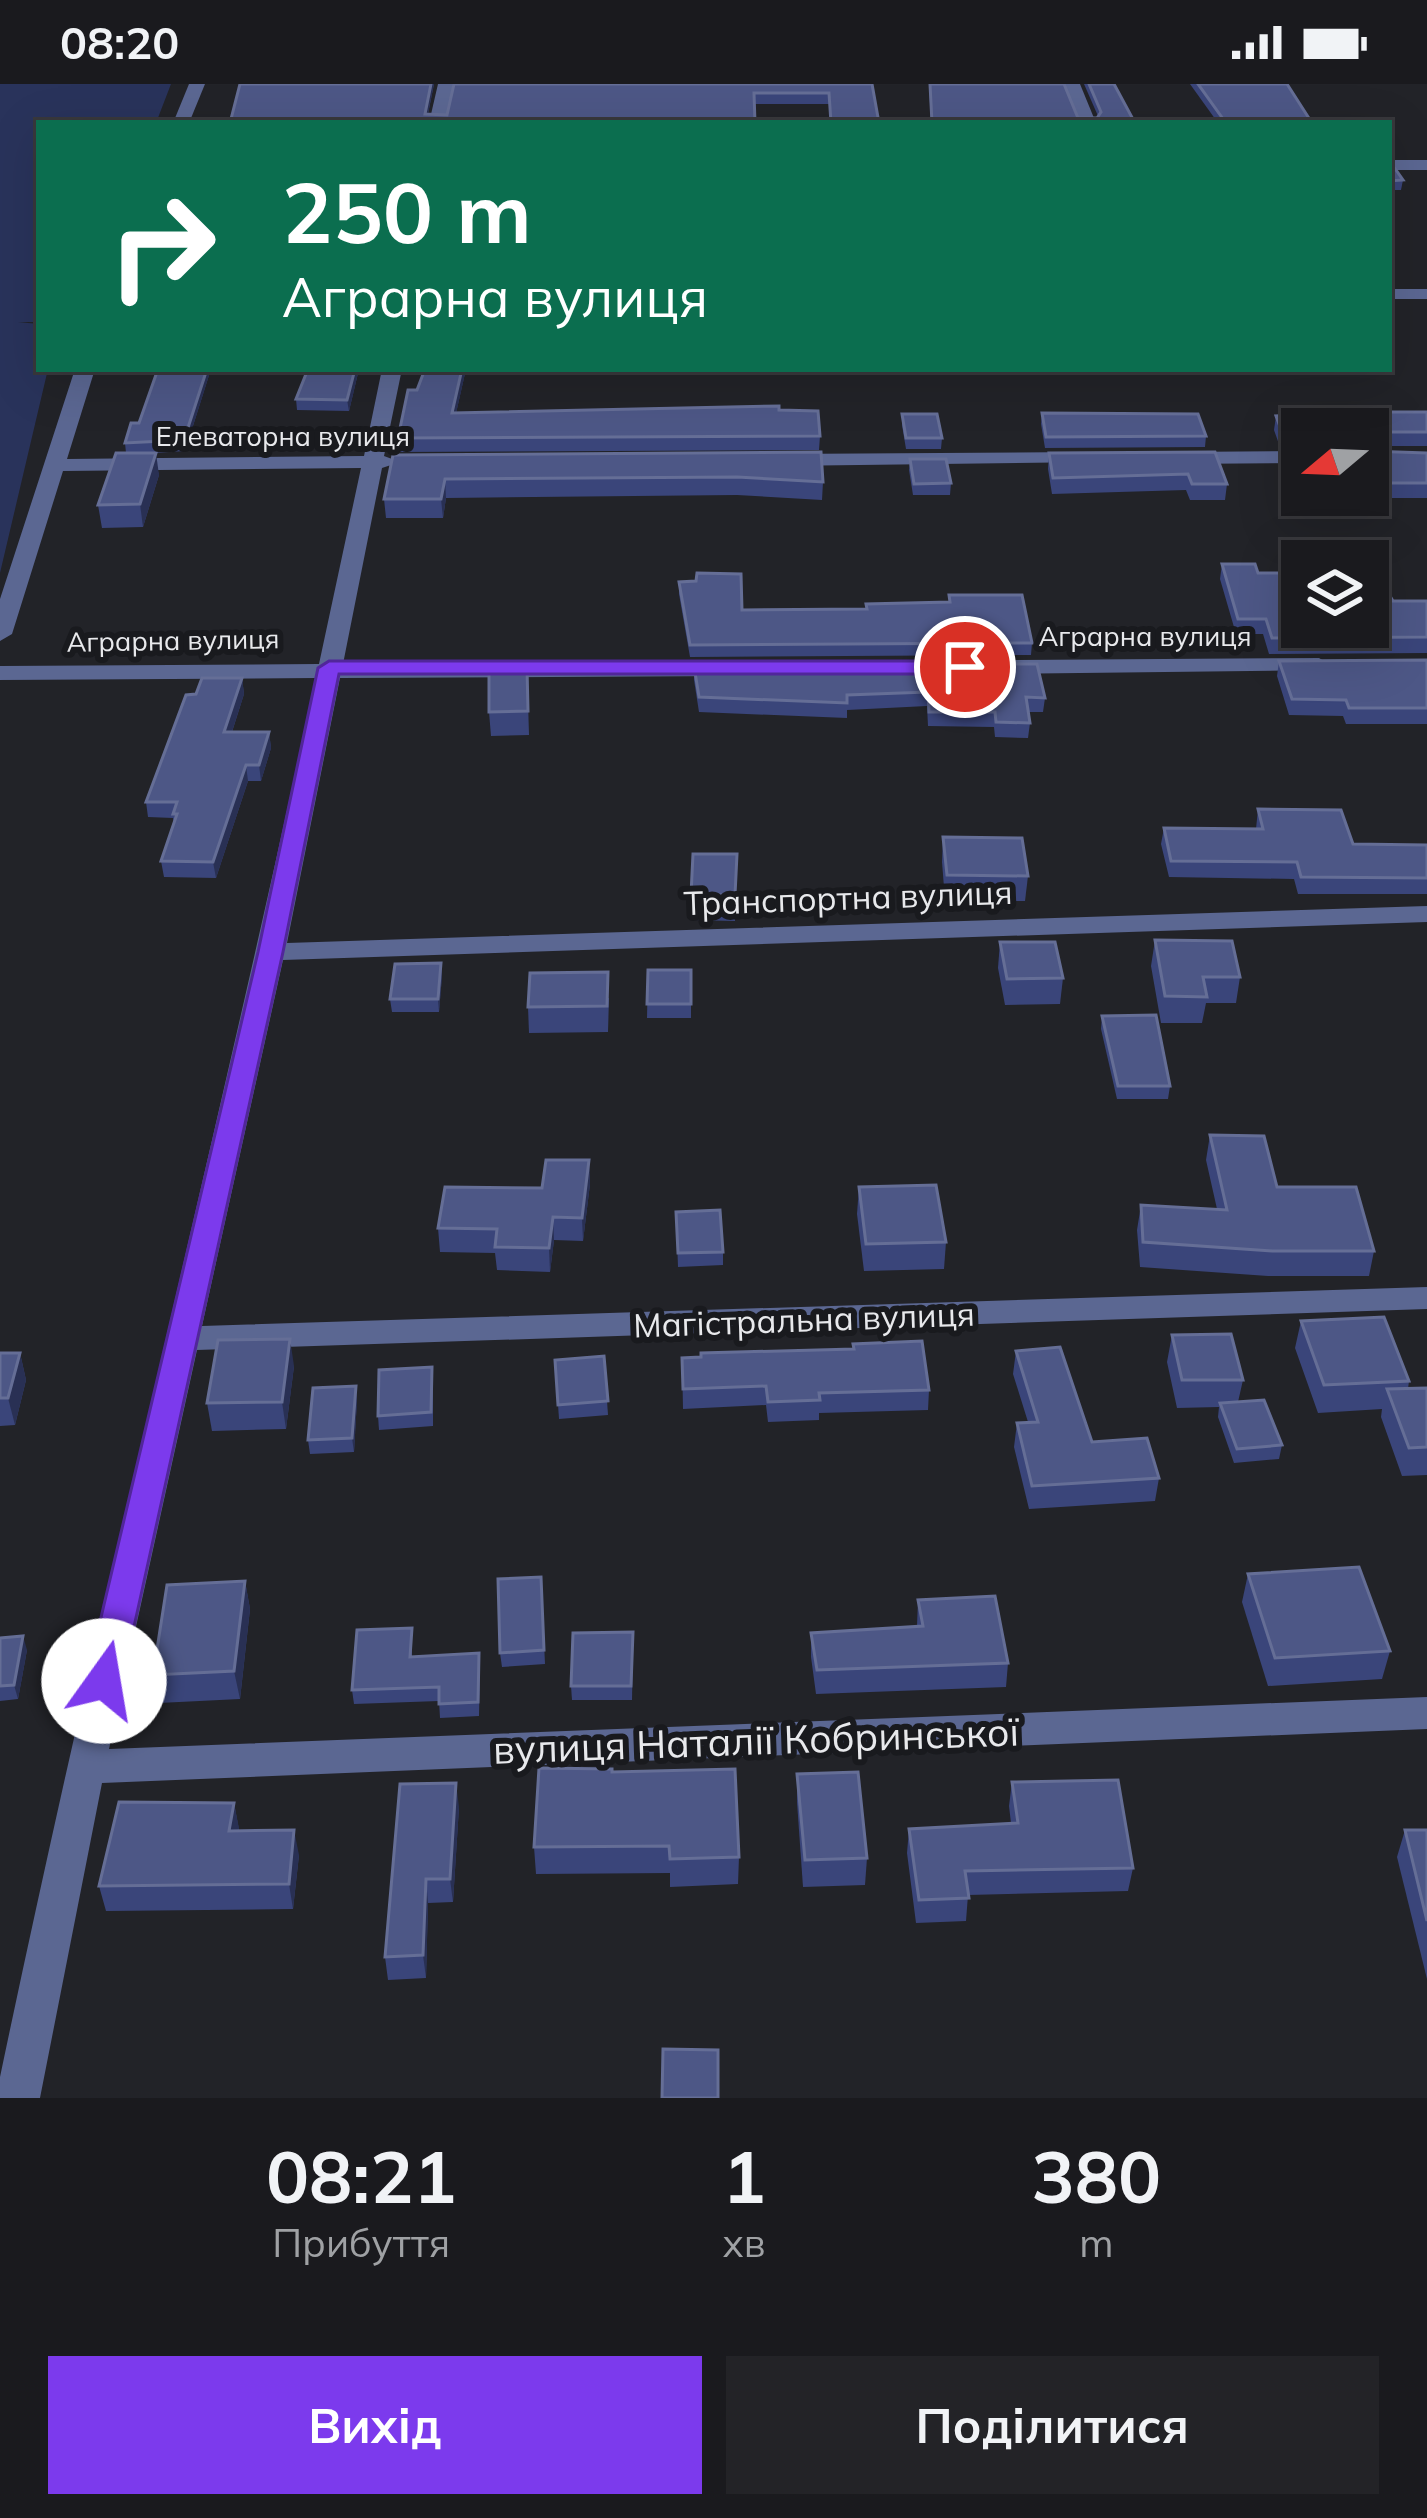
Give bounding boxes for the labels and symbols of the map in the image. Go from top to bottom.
north arrow [1281,408,1389,516]
street label: Елеваторна вулиця [156,419,410,453]
pin [914,616,1016,718]
street label: Аграрна вулиця [1038,619,1252,653]
street label: Аграрна вулиця [66,621,280,659]
street label: Транспортна вулиця [683,871,1013,923]
street label: Магістральна вулиця [632,1293,976,1345]
position arrow [41,1618,167,1744]
street label: вулиця Наталії Кобринської [492,1706,1020,1774]

